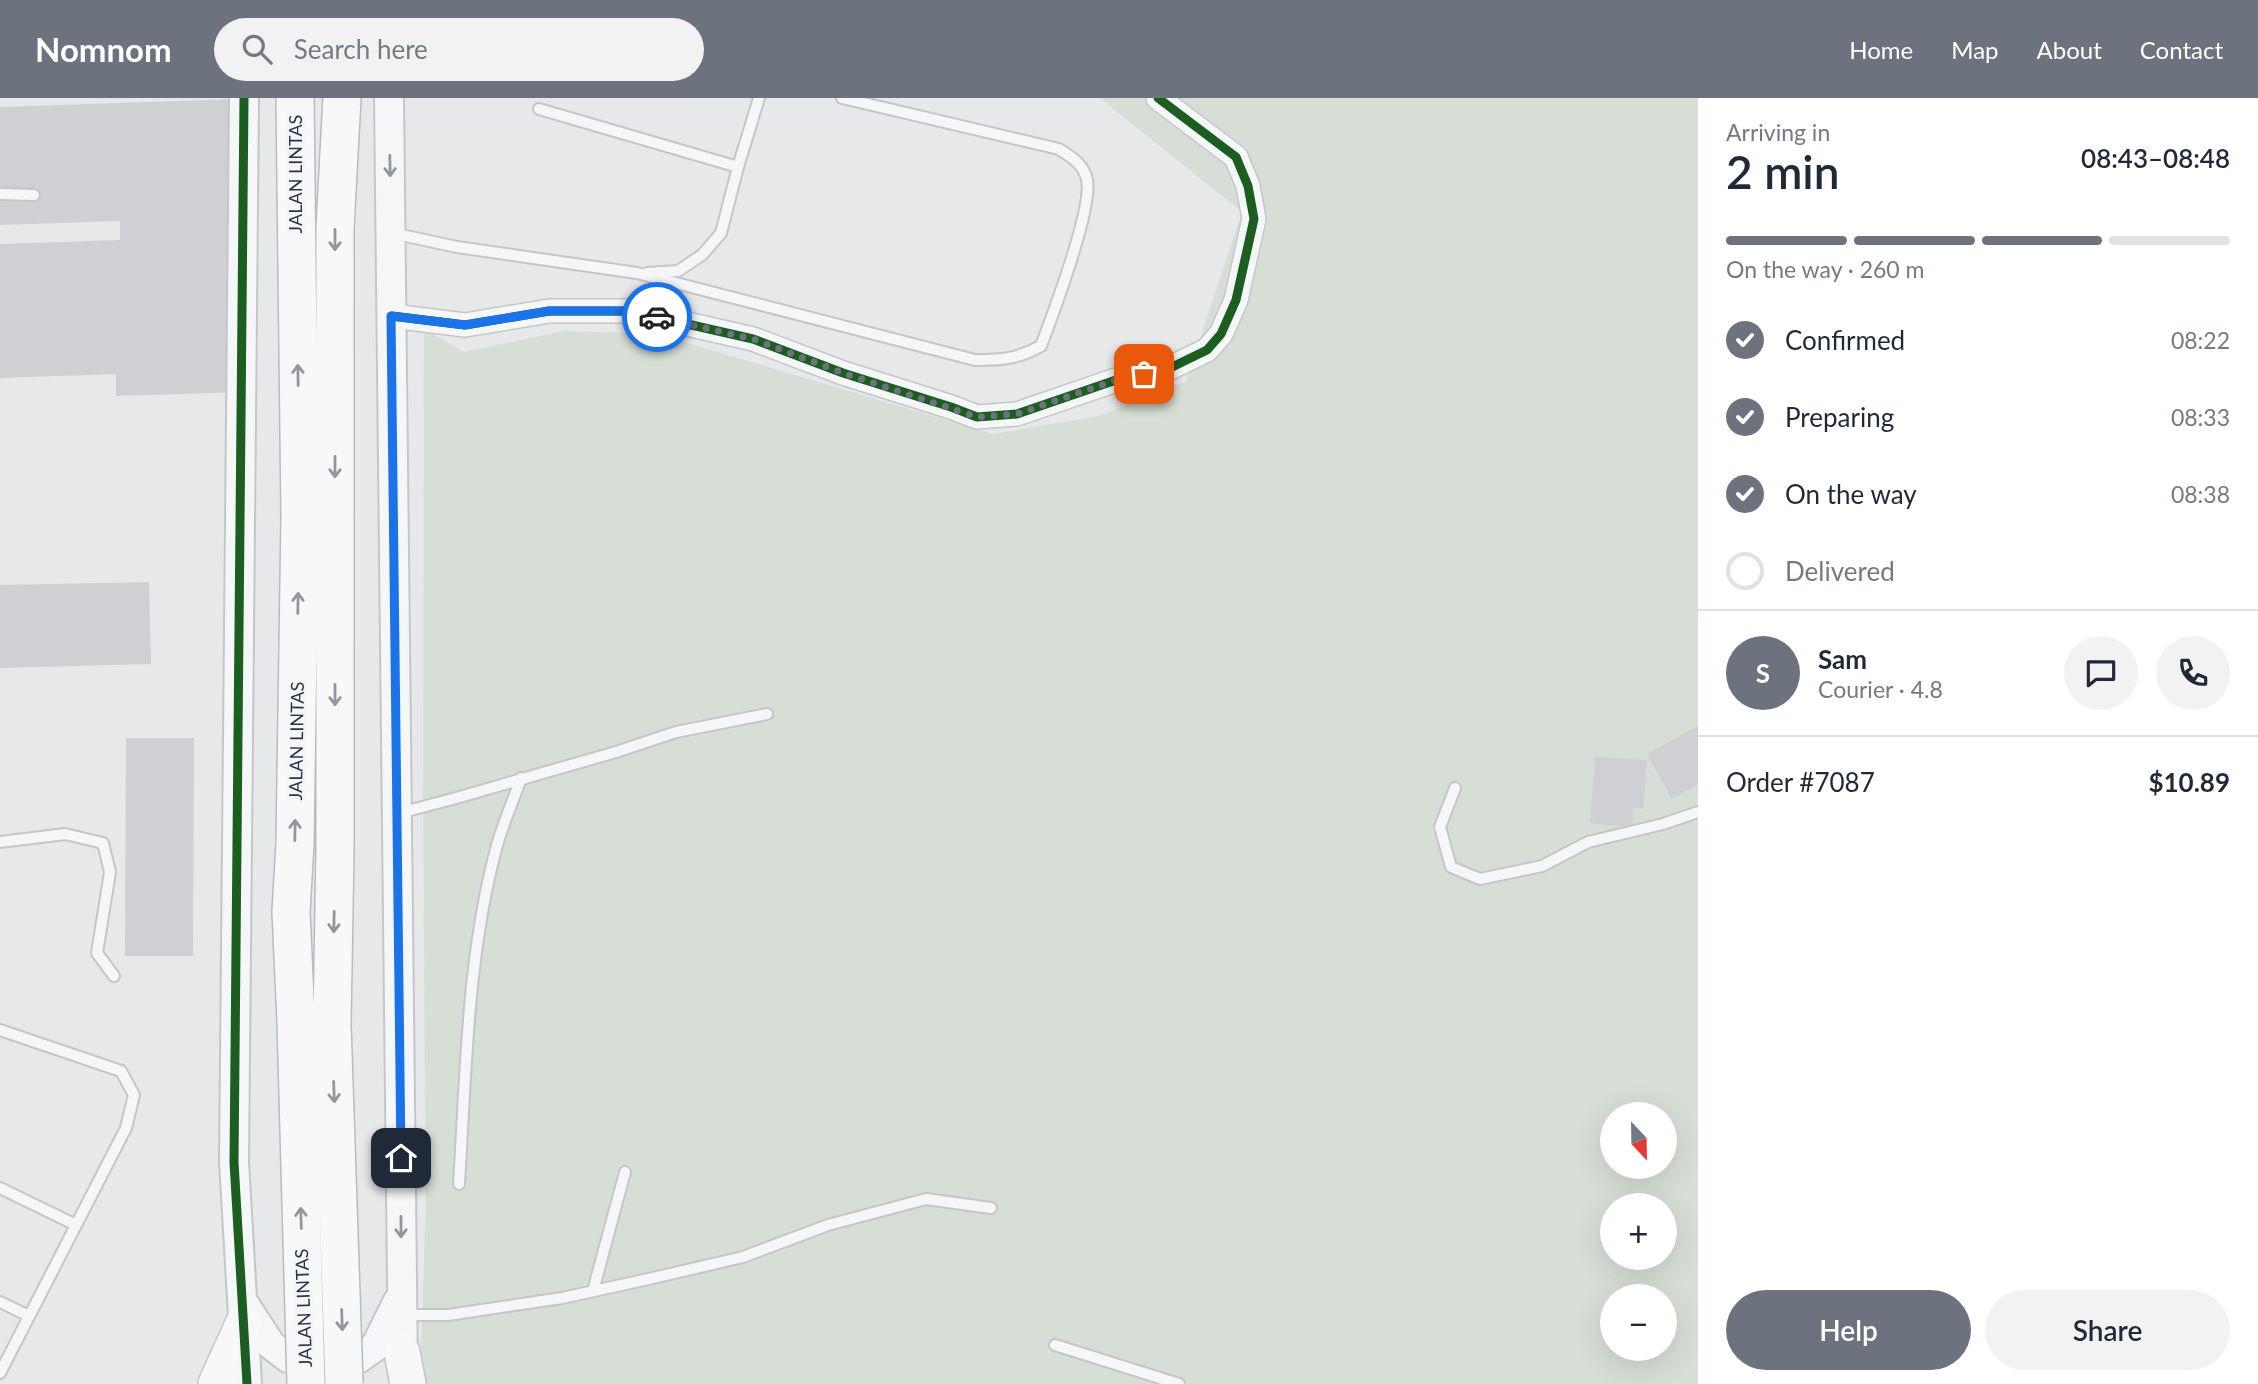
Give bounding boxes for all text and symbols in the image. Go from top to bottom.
search box [214,18,704,81]
text: Nomnom [35,29,172,69]
icon: search [238,30,276,68]
text: Search here [294,33,428,65]
text: Home [1849,35,1913,64]
text: Map [1951,35,1999,64]
text: About [2037,35,2102,64]
text: Contact [2140,35,2223,64]
street label: JALAN LINTAS [284,115,306,233]
text: Arriving in [1726,118,1830,146]
text: 08:43–08:48 [2081,142,2230,174]
text: 2 min [1726,144,1840,199]
one-way arrow [383,154,397,177]
one-way arrow [328,228,342,251]
text: On the way · 260 m [1726,255,1925,283]
courier [622,282,692,352]
icon: car [638,298,676,336]
icon: check [1726,321,1764,359]
text: Confirmed [1785,324,1905,356]
text: 08:22 [2171,326,2230,354]
pin [1114,344,1174,404]
icon: bag [1125,355,1163,393]
one-way arrow [291,364,305,387]
icon: check [1726,398,1764,436]
text: Preparing [1785,401,1894,433]
text: 08:33 [2171,403,2230,431]
one-way arrow [328,455,342,478]
icon: check [1726,475,1764,513]
text: On the way [1785,478,1917,510]
text: 08:38 [2171,480,2230,508]
text: Delivered [1785,555,1895,587]
one-way arrow [292,591,305,614]
button: chat [2064,636,2138,710]
button: phone [2156,636,2230,710]
text: Sam [1818,643,1867,675]
text: S [1756,657,1770,689]
text: Courier · 4.8 [1818,675,1943,703]
street label: JALAN LINTAS [284,681,308,801]
one-way arrow [328,683,342,706]
text: Order #7087 [1726,766,1875,798]
text: $10.89 [2148,766,2230,798]
one-way arrow [288,819,302,842]
one-way arrow [327,910,340,933]
one-way arrow [328,1081,341,1104]
north arrow [1600,1102,1676,1180]
map controls [1600,1102,1677,1361]
pin [371,1128,431,1188]
icon: home [382,1139,420,1177]
button: + [1600,1193,1677,1270]
one-way arrow [294,1207,308,1230]
one-way arrow [394,1215,408,1238]
street label: JALAN LINTAS [290,1248,316,1368]
button: − [1600,1284,1677,1361]
button: Help [1726,1290,1971,1370]
button: Share [1985,1290,2230,1370]
one-way arrow [336,1308,349,1331]

